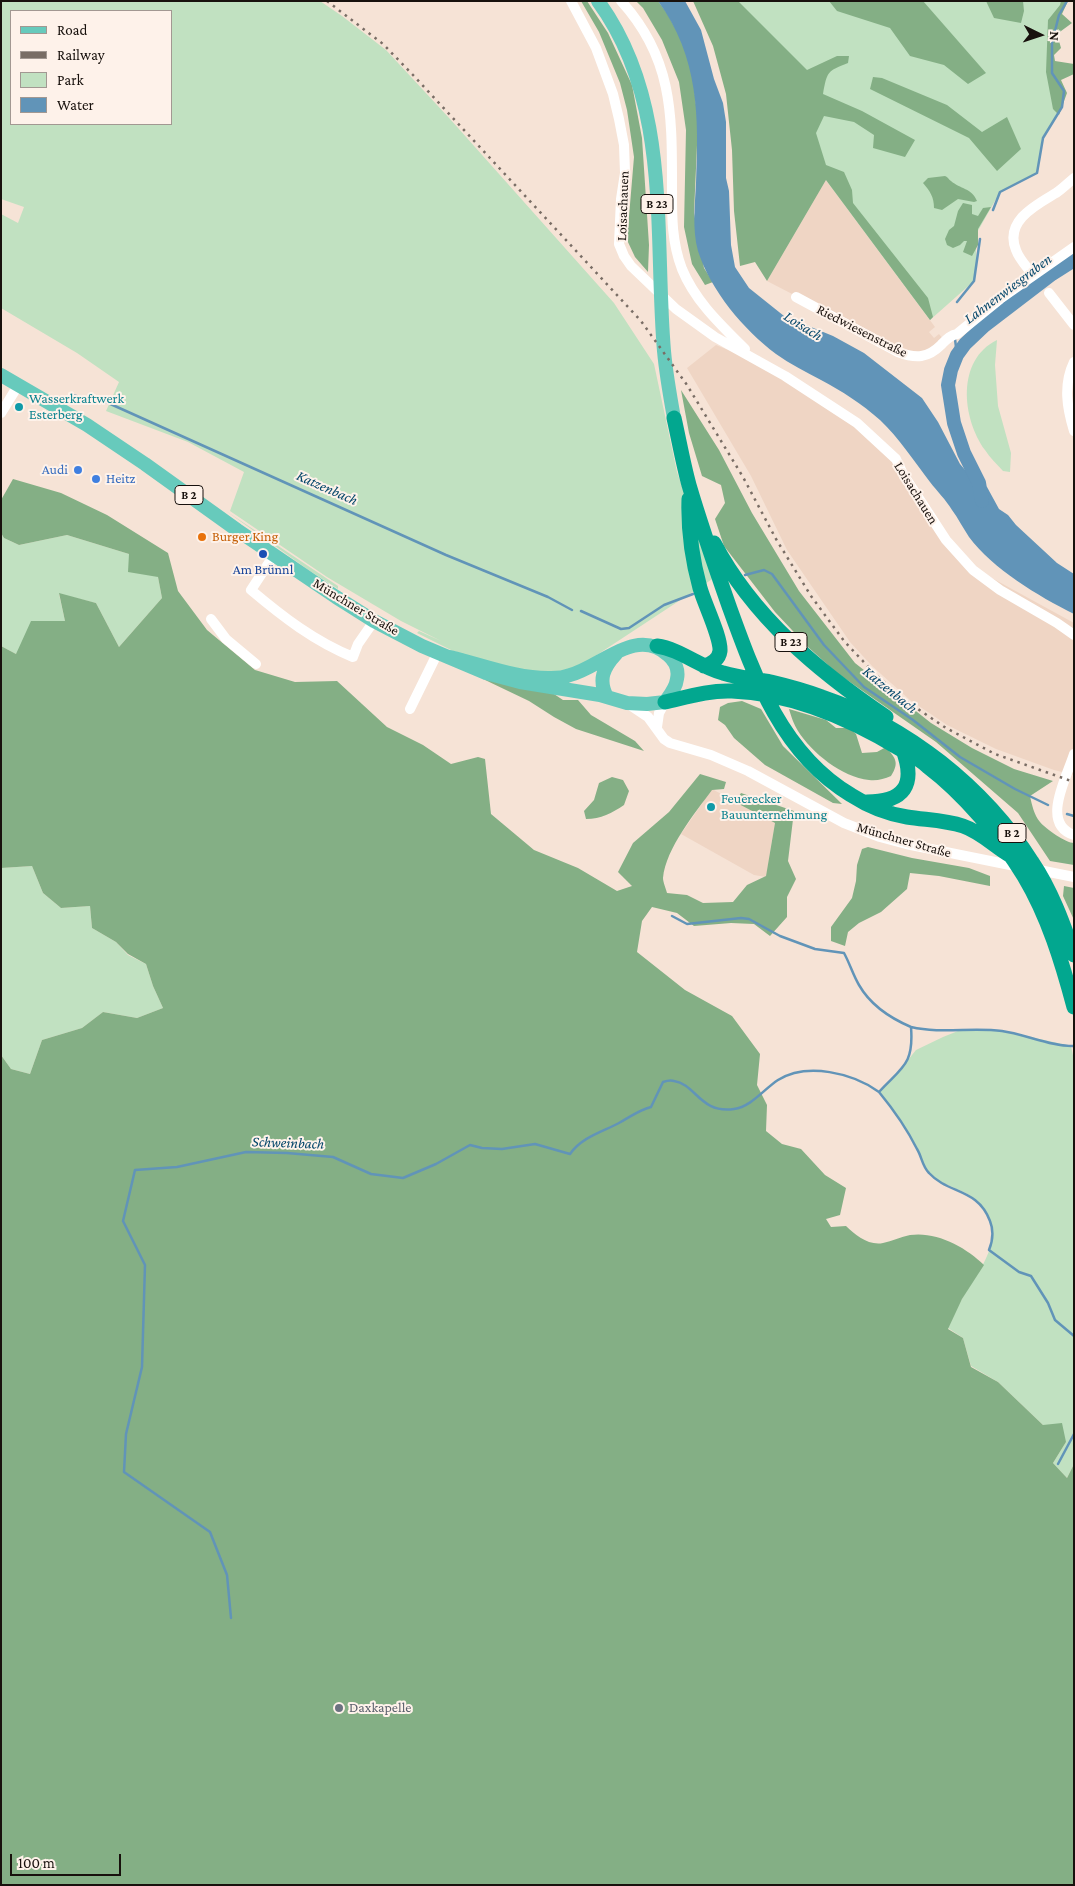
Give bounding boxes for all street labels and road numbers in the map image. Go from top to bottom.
street label: Loisachauen [613,171,633,241]
road number: B 23 [641,194,673,213]
street label: Riedwiesenstraße [814,301,910,361]
street label: Loisachauen [890,459,942,527]
road number: B 2 [175,486,203,504]
street label: Münchner Straße [310,575,402,639]
road number: B 23 [775,632,807,652]
street label: Münchner Straße [855,819,953,861]
road number: B 2 [998,824,1026,842]

